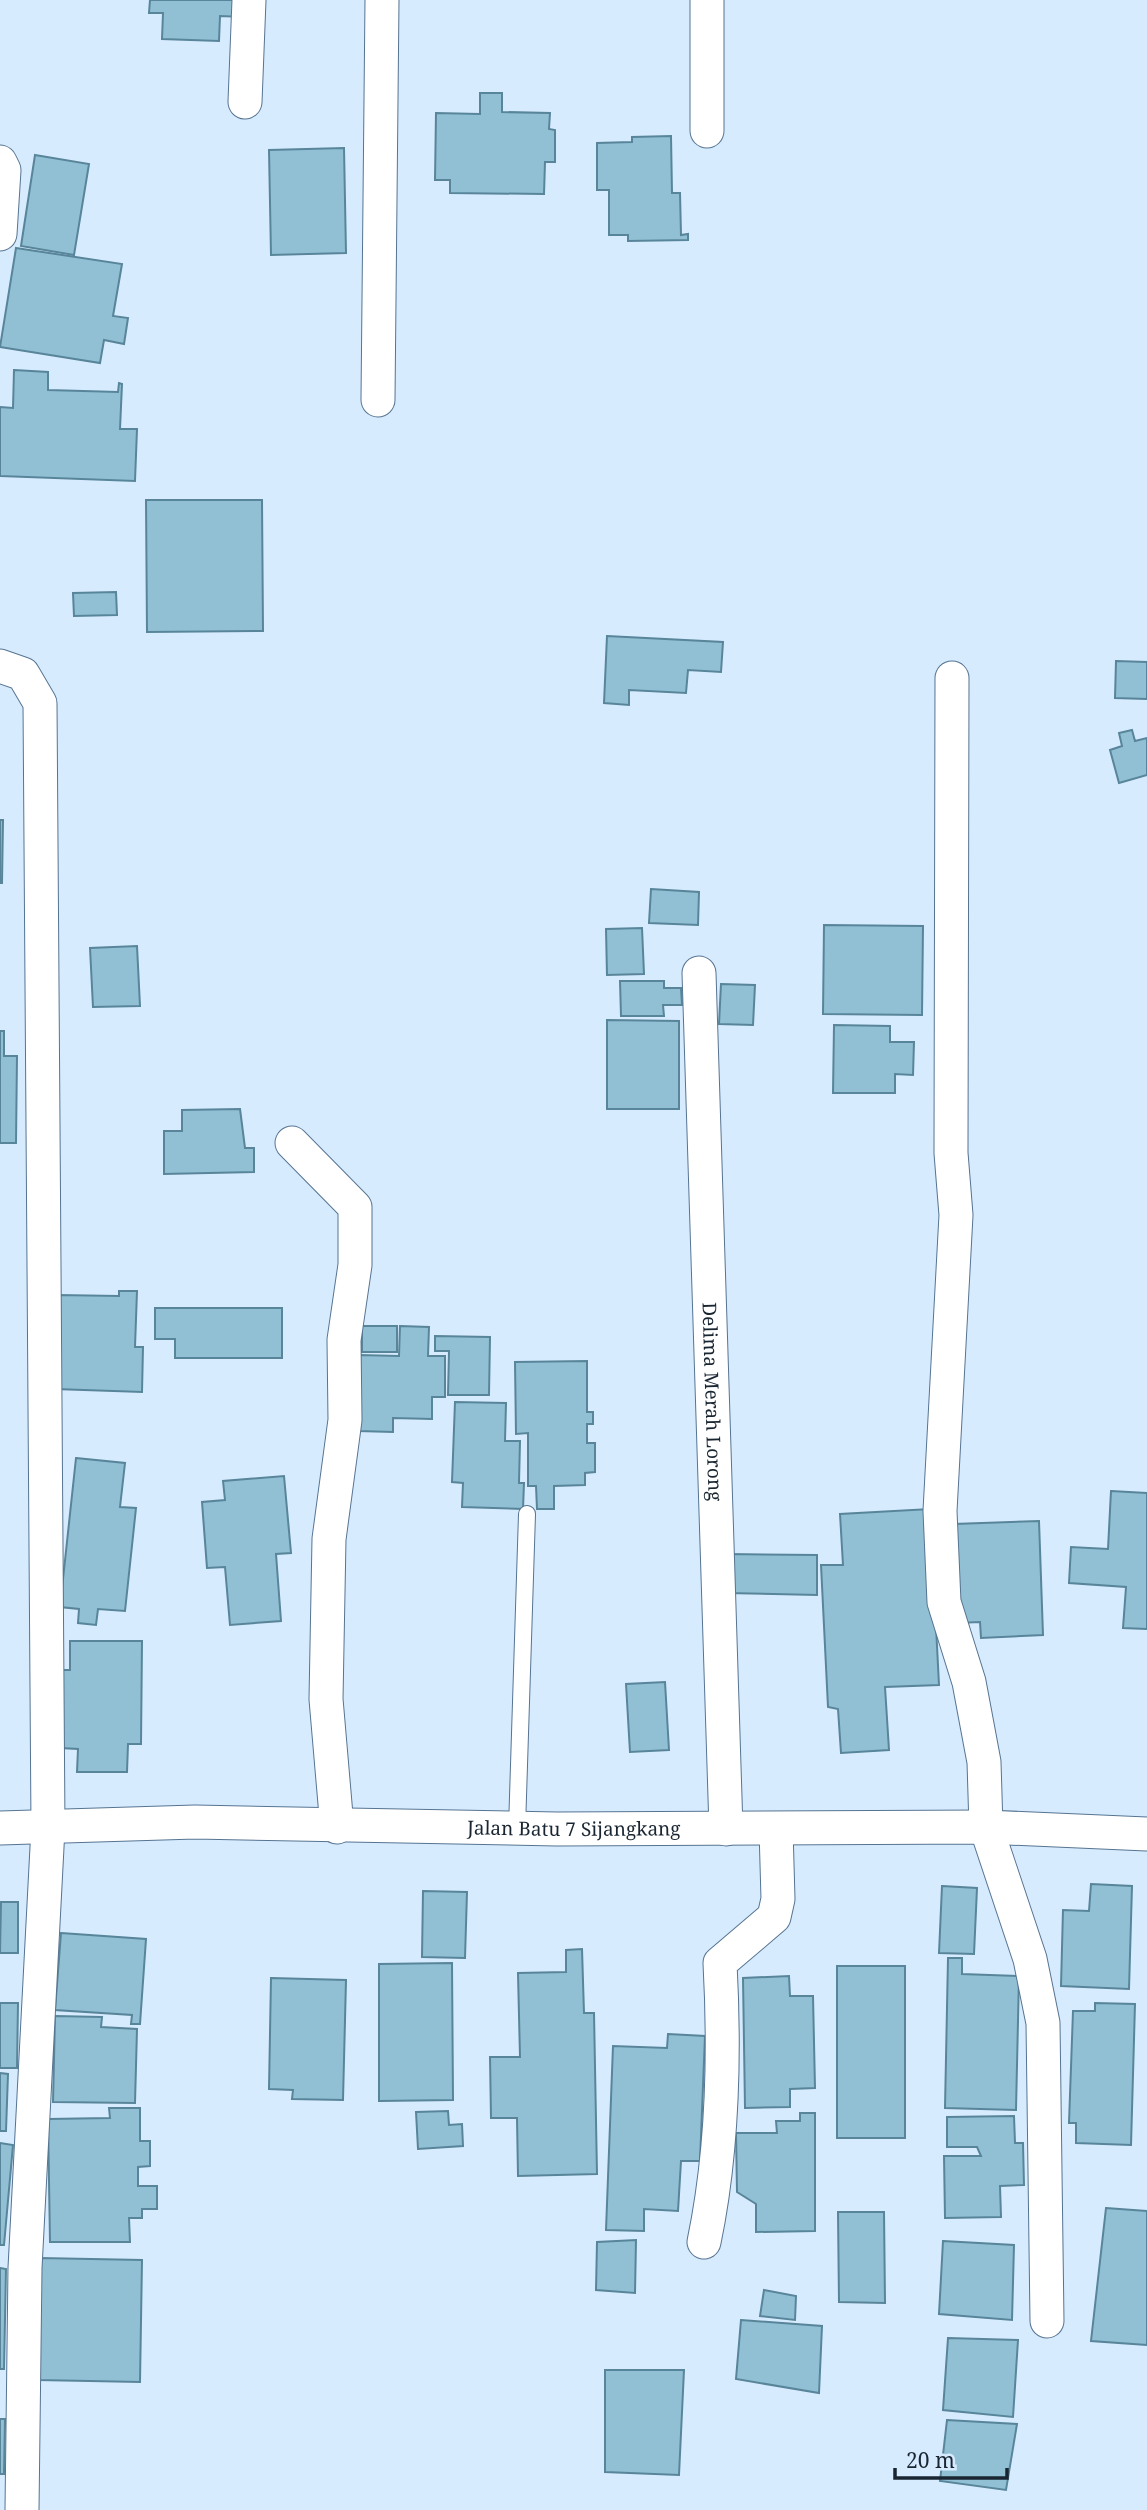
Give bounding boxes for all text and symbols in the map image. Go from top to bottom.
street label: Delima Merah Lorong [696,1302,729,1502]
street label: Jalan Batu 7 Sijangkang [466,1814,681,1842]
scale bar [895,2436,1007,2480]
text: 20 m [906,2446,955,2474]

